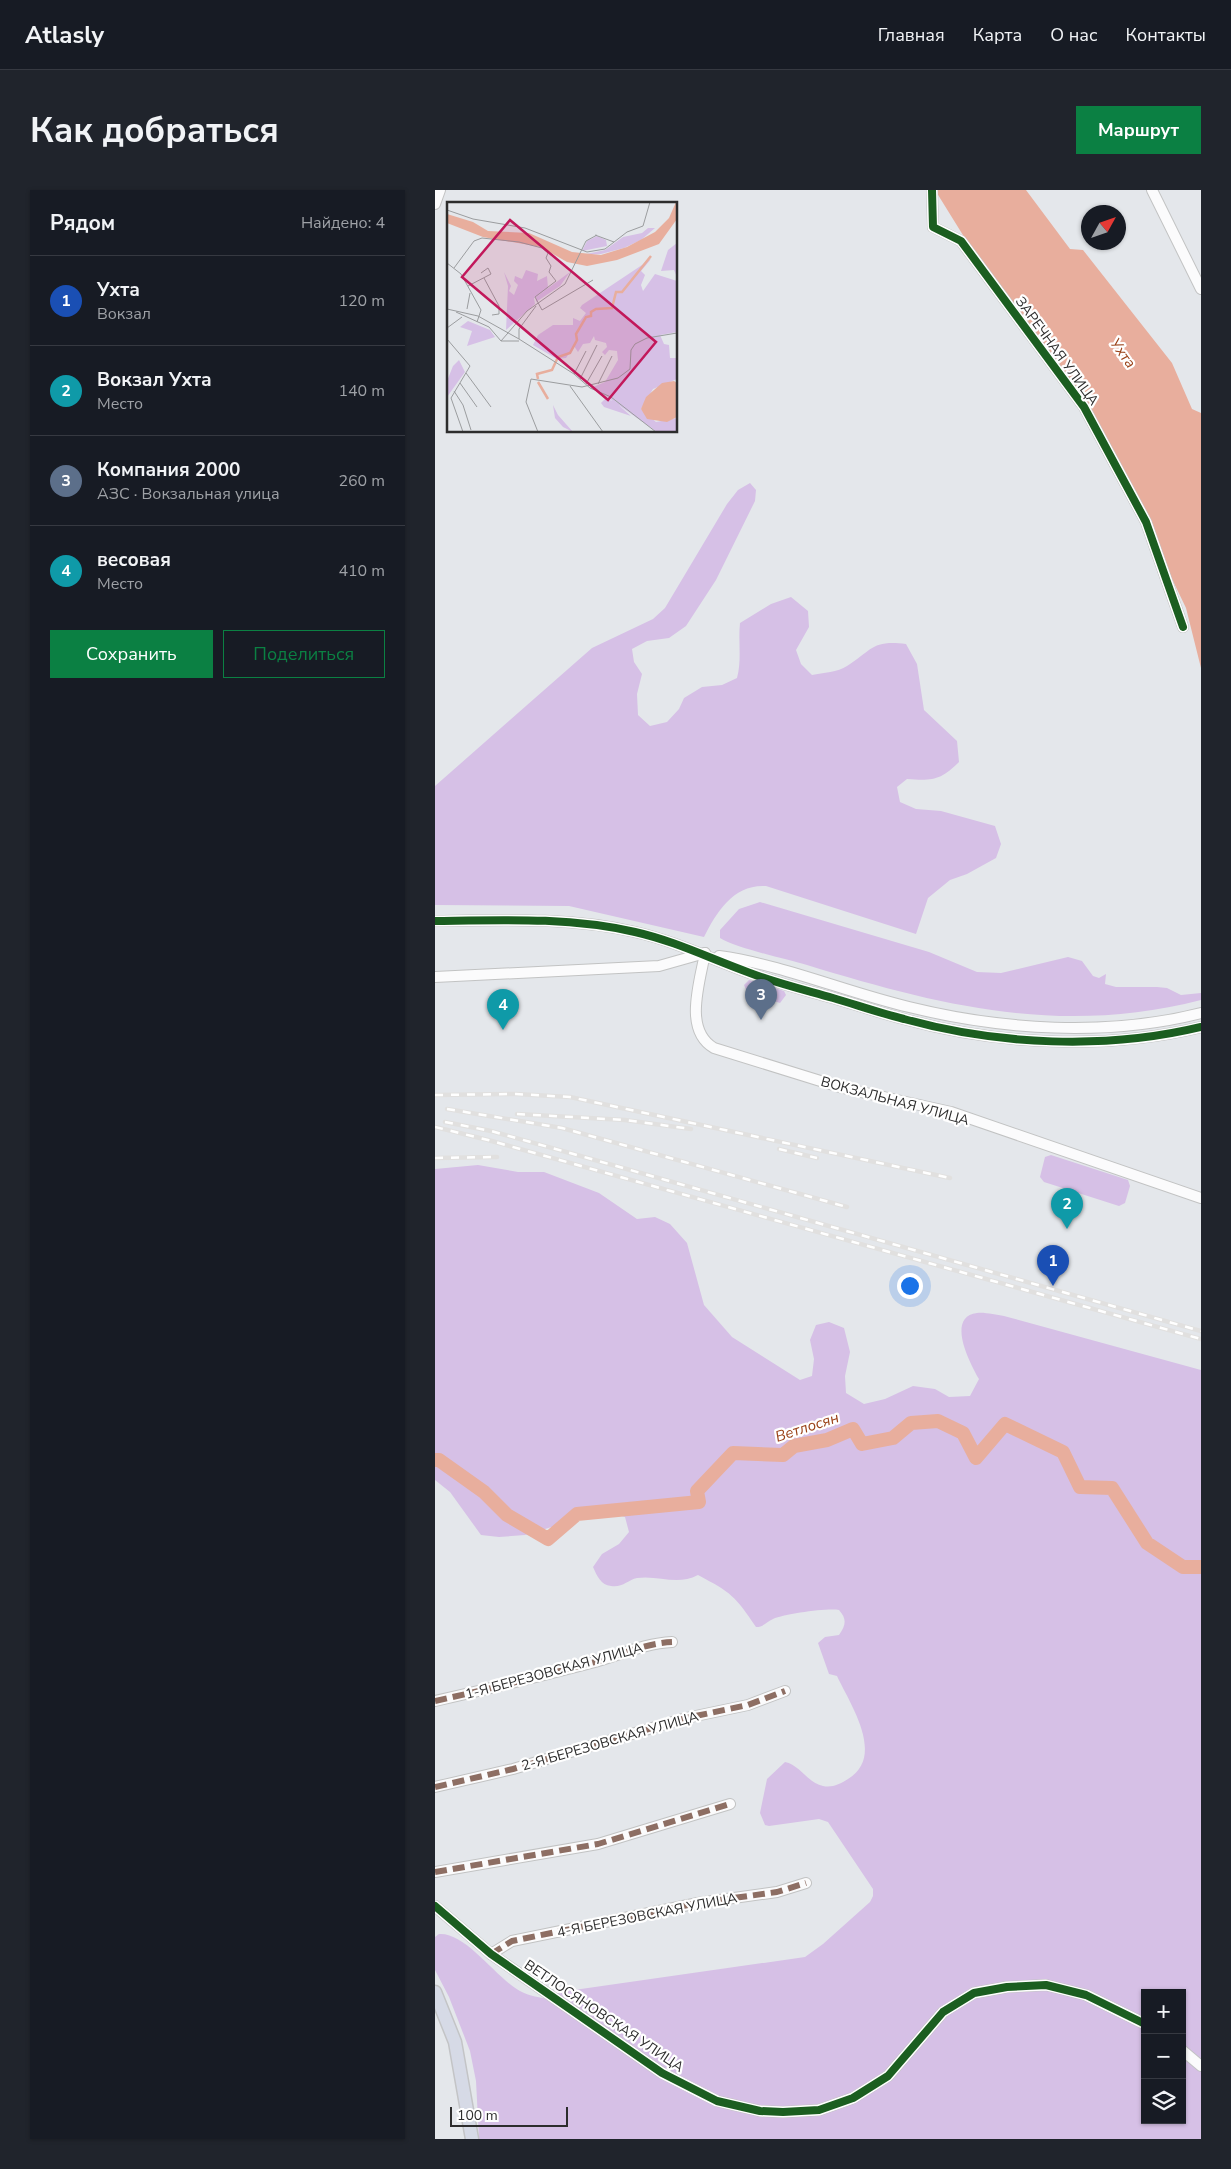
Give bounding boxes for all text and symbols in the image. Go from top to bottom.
text: Atlasly [25,19,104,51]
text: Главная [878,23,945,47]
text: Карта [973,23,1022,47]
text: О нас [1050,23,1098,47]
text: Контакты [1126,23,1206,47]
button: Маршрут [1076,106,1201,154]
text: Как добраться [30,107,279,154]
inset map [447,202,677,432]
north arrow [1081,205,1126,250]
text: Рядом [50,209,115,237]
text: Найдено: 4 [301,212,385,234]
text: Ухта [97,277,140,303]
text: 1 [61,290,71,312]
text: 120 m [338,290,385,312]
street label: ЗАРЕЧНАЯ УЛИЦА [1011,293,1103,409]
text: Вокзал [97,303,151,325]
water label: Ухта [1105,334,1141,372]
text: Вокзал Ухта [97,367,212,393]
text: 2 [61,380,71,402]
text: 140 m [338,380,385,402]
text: Место [97,393,143,415]
text: Компания 2000 [97,457,240,483]
text: 3 [61,470,71,492]
text: 260 m [338,470,385,492]
text: АЗС · Вокзальная улица [97,483,280,505]
text: весовая [97,547,171,573]
text: 4 [61,560,71,582]
text: 410 m [338,560,385,582]
text: Место [97,573,143,595]
button: Сохранить [50,630,213,678]
button: Поделиться [223,630,385,678]
pin: 3 [745,979,777,1020]
pin: 4 [487,989,519,1030]
street label: ВОКЗАЛЬНАЯ УЛИЦА [819,1072,971,1130]
pin: 2 [1051,1188,1083,1229]
pin: 1 [1037,1245,1069,1286]
your location [897,1273,923,1299]
water label: Ветлосян [773,1407,842,1447]
street label: 1-Я БЕРЕЗОВСКАЯ УЛИЦА [463,1638,645,1704]
street label: 2-Я БЕРЕЗОВСКАЯ УЛИЦА [519,1707,701,1775]
street label: 4-Я БЕРЕЗОВСКАЯ УЛИЦА [555,1888,739,1942]
street label: ВЕТЛОСЯНОВСКАЯ УЛИЦА [520,1955,688,2077]
map controls [1141,1989,1186,2124]
button: + [1141,1989,1186,2034]
button: − [1141,2034,1186,2079]
button: layers [1141,2079,1186,2124]
scale bar [450,2104,567,2127]
text: 100 m [457,2106,498,2125]

